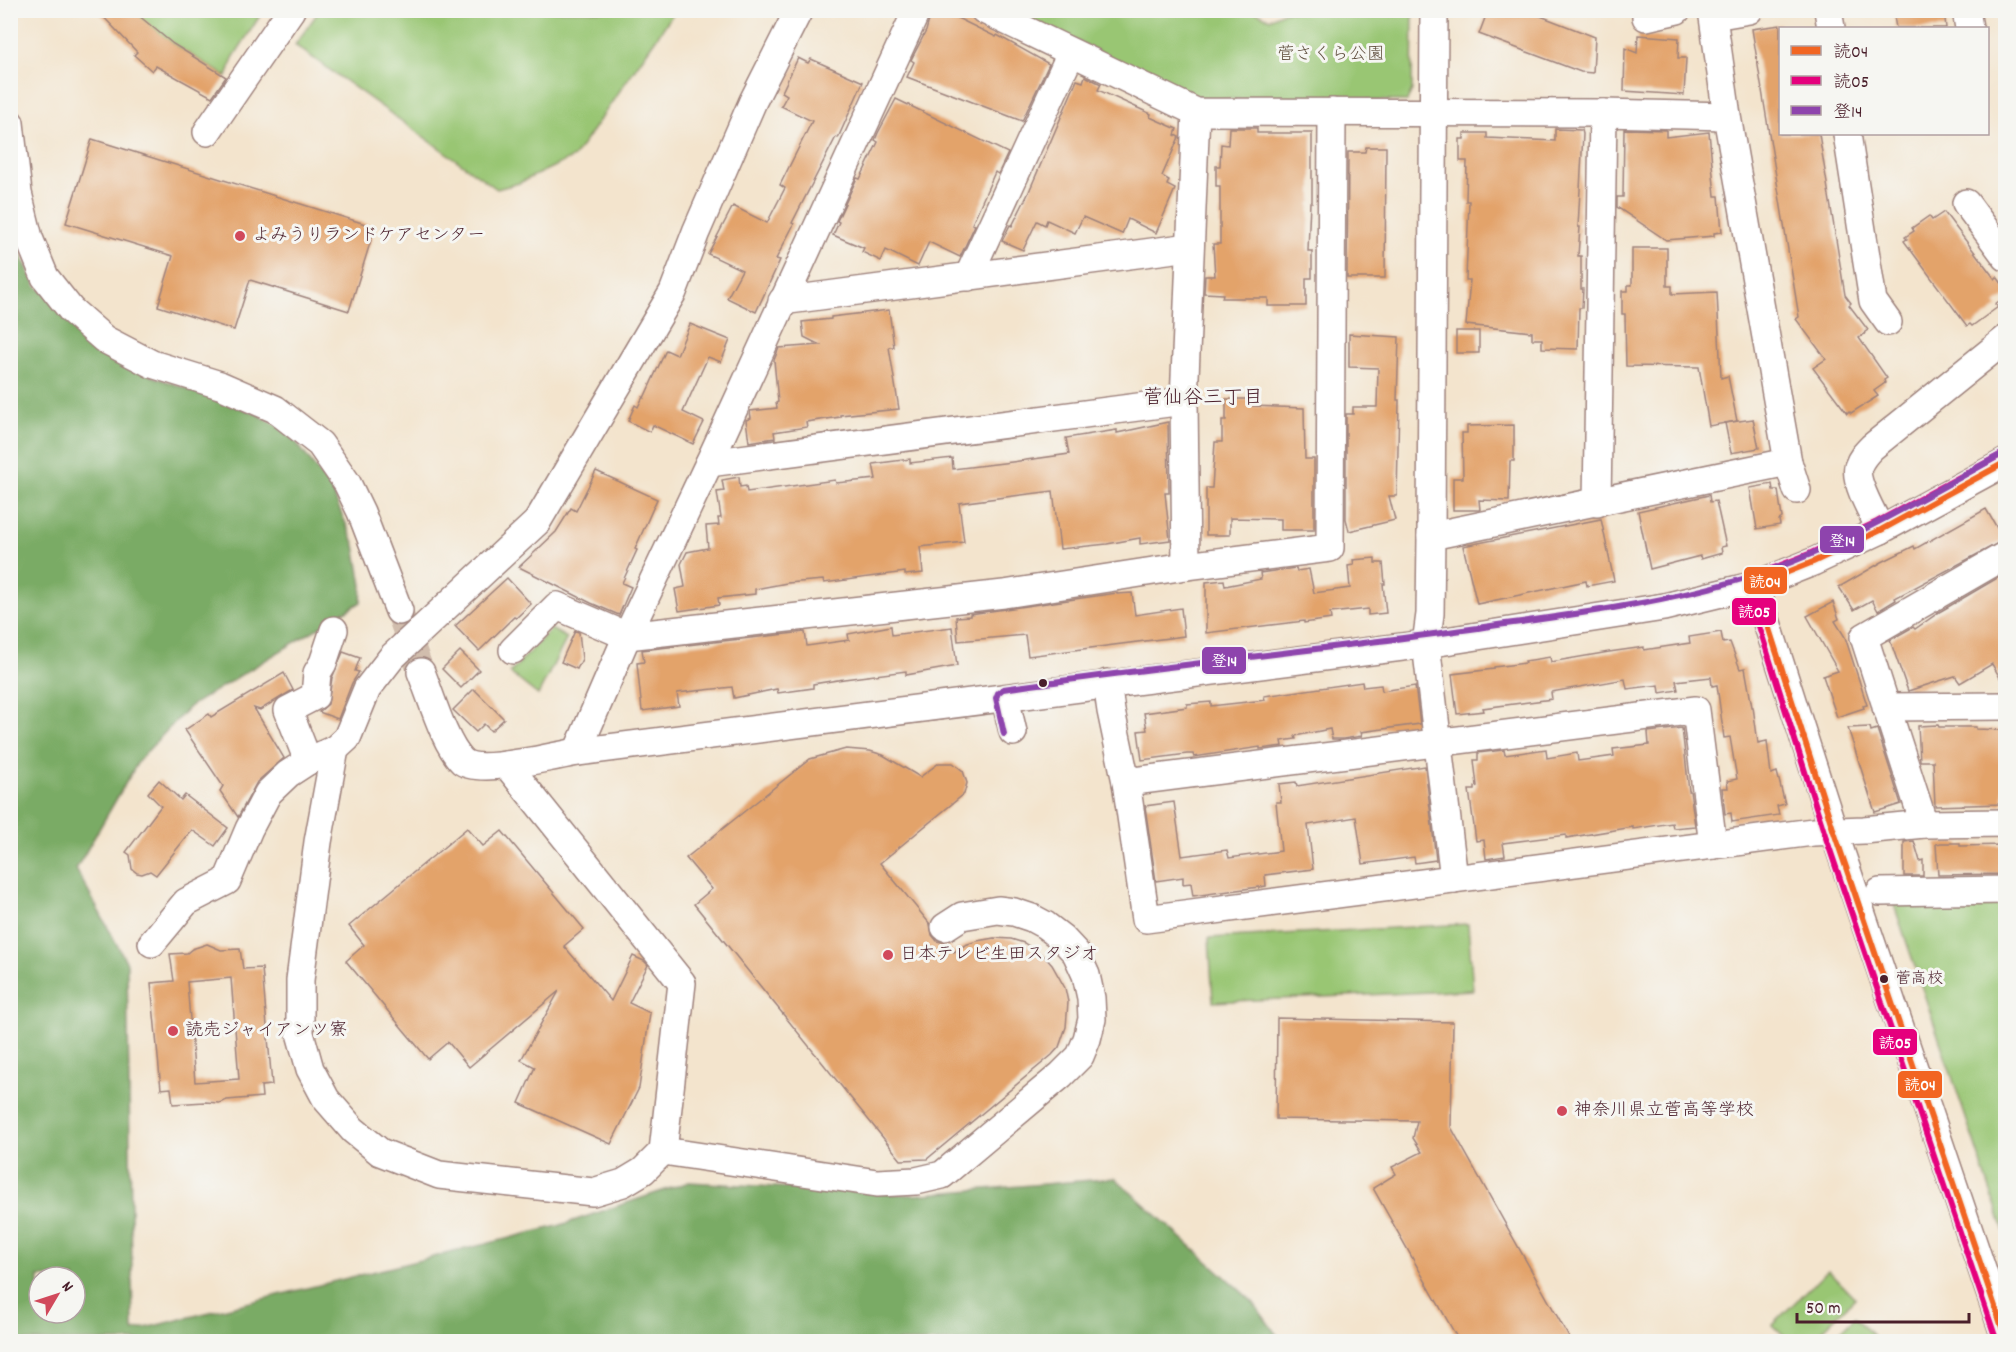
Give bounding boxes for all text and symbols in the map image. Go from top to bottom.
legend [1779,27,1989,135]
text: 読04 [1833,41,1868,66]
park label: 菅さくら公園 [1277,43,1385,68]
text: 読05 [1833,71,1869,96]
text: 登14 [1833,101,1862,126]
place label: よみうりランドケアセンター [252,224,485,249]
marker: よみうりランドケアセンター [233,229,247,243]
district label: 菅仙谷三丁目 [1143,385,1263,413]
line badge: 登14 [1819,525,1865,554]
text: 登14 [1829,531,1855,554]
line badge: 読04 [1743,566,1788,595]
text: 読04 [1749,572,1781,595]
line badge: 読05 [1731,597,1777,626]
text: 読05 [1738,602,1770,625]
line badge: 登14 [1201,646,1247,675]
text: 登14 [1211,651,1237,674]
unlabelled marker [1037,677,1049,689]
place label: 日本テレビ生田スタジオ [900,943,1098,968]
marker: 日本テレビ生田スタジオ [881,948,895,962]
place label: 菅高校 [1895,968,1943,991]
marker: 菅高校 [1878,973,1890,985]
place label: 読売ジャイアンツ寮 [185,1019,347,1044]
marker: 読売ジャイアンツ寮 [166,1024,180,1038]
line badge: 読05 [1872,1028,1918,1056]
text: 読05 [1879,1033,1911,1056]
line badge: 読04 [1897,1070,1943,1099]
text: 読04 [1904,1075,1936,1098]
place label: 神奈川県立菅高等学校 [1574,1099,1754,1124]
marker: 神奈川県立菅高等学校 [1555,1104,1569,1118]
north arrow [27,1265,87,1325]
text: N [55,1277,78,1298]
scale bar [1797,1286,1970,1324]
text: 50 m [1806,1297,1841,1322]

